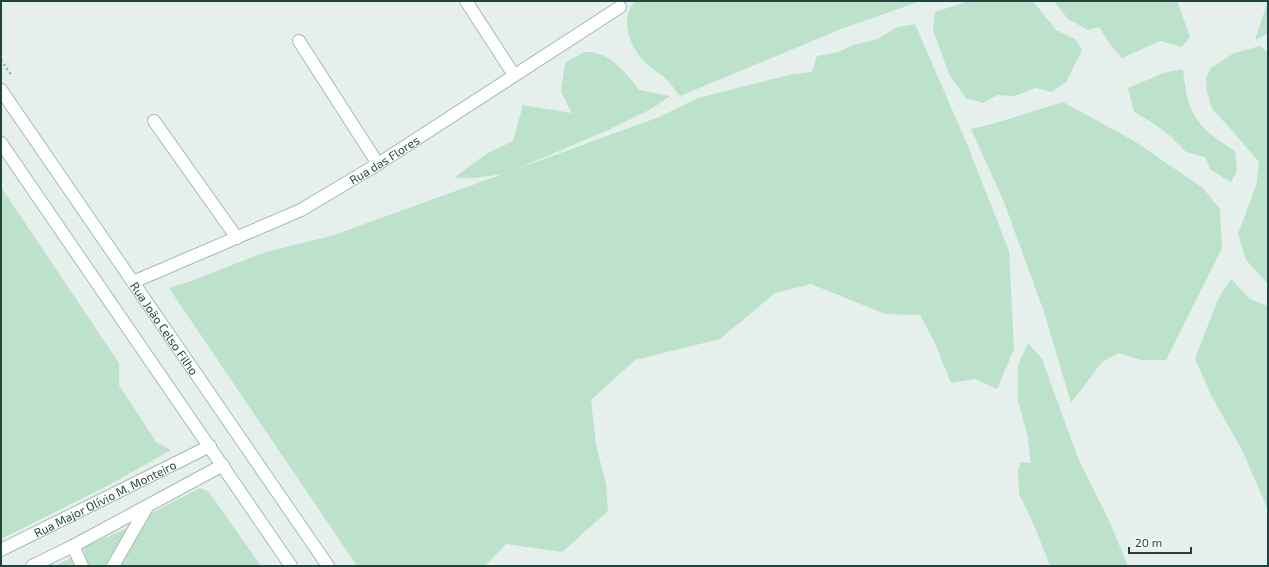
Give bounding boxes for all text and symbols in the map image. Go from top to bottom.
street label: Rua das Flores [347,132,422,187]
street label: Rua João Celso Filho [128,279,202,378]
street label: Rua Major Olívio M. Monteiro [31,457,178,540]
scale bar [1129,529,1191,555]
text: 20 m [1135,535,1162,549]

